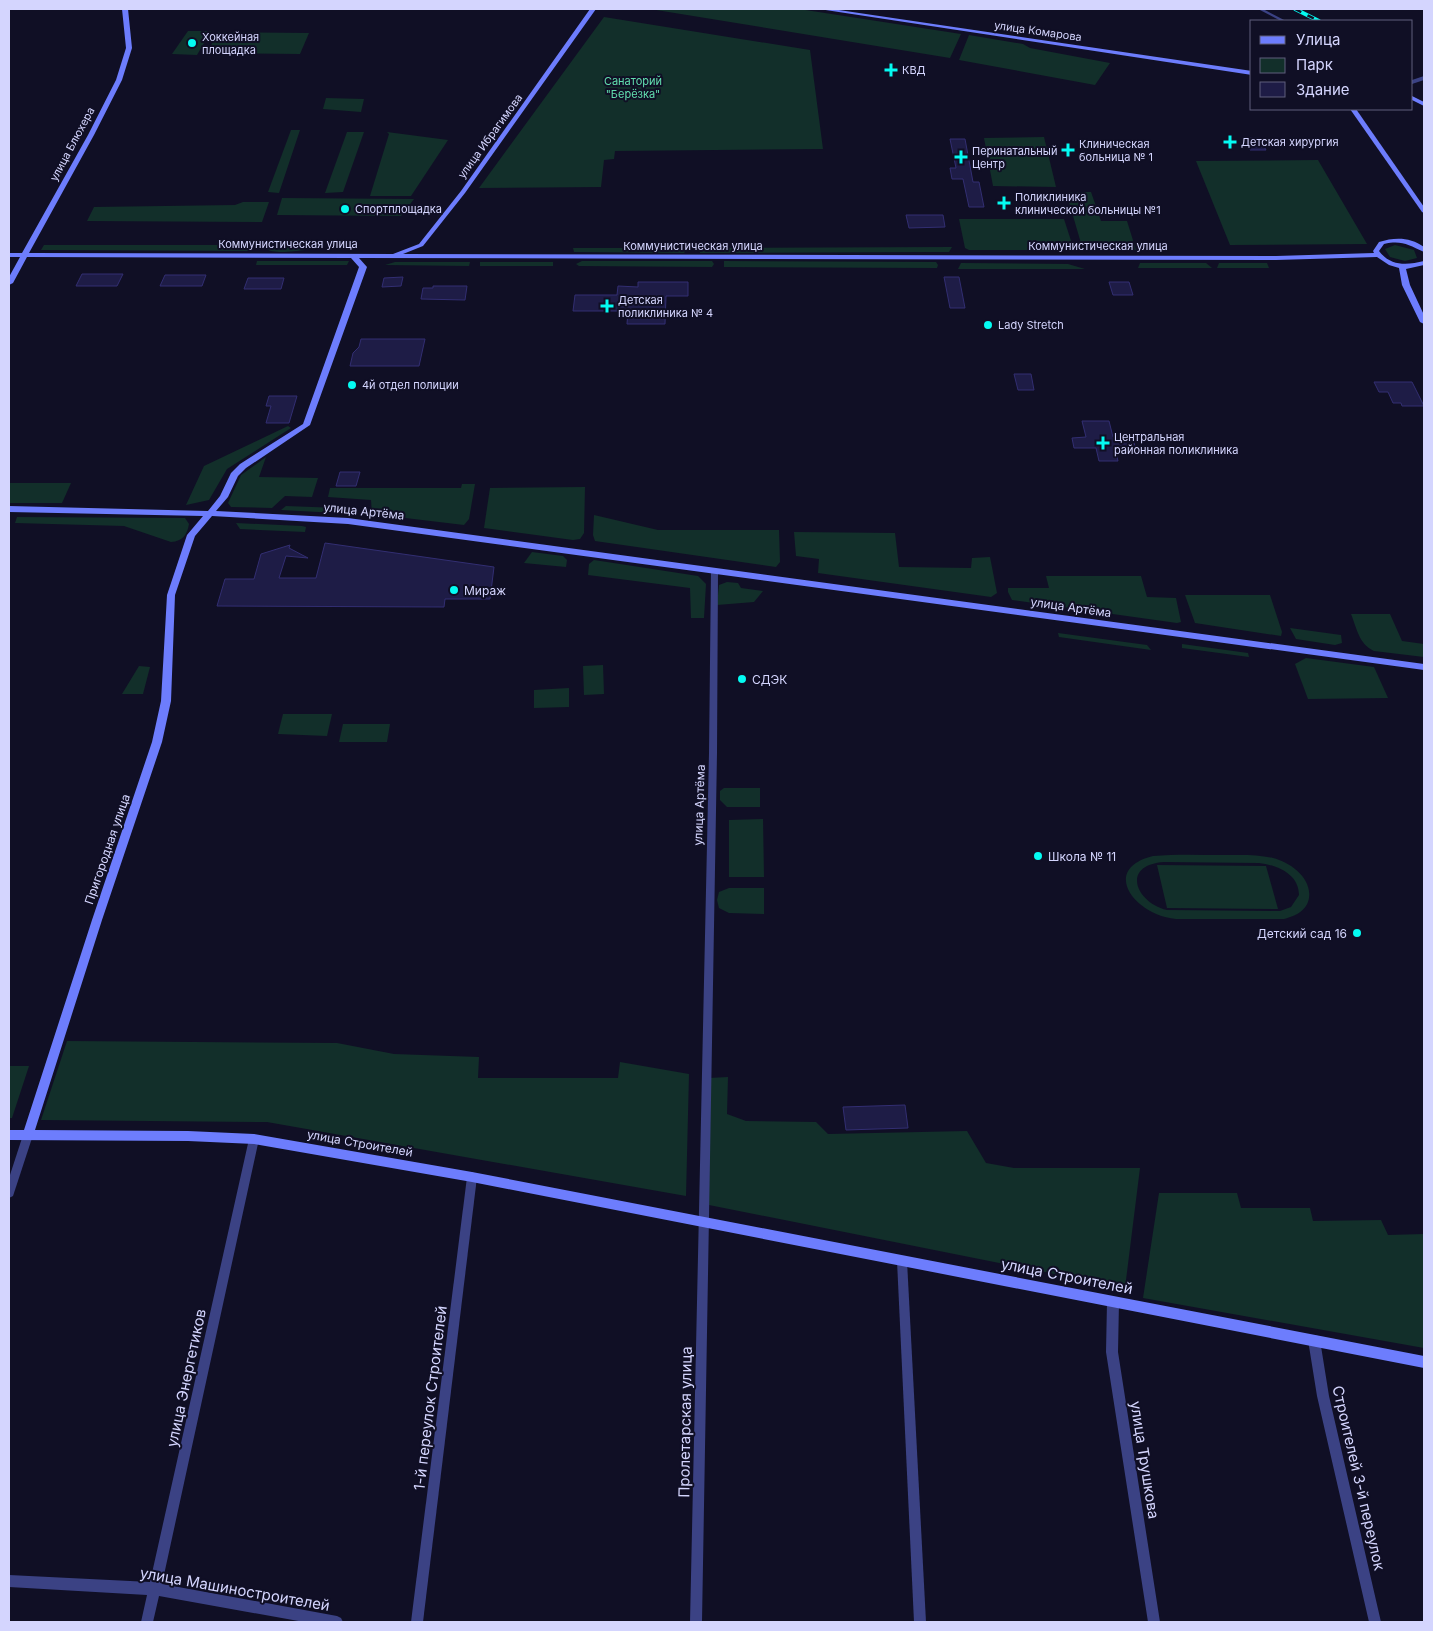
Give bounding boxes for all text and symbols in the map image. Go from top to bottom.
street label: улица Комарова [993,18,1083,44]
legend [1250,20,1413,110]
place label: Хоккейная площадка [202,30,259,57]
text: Улица [1296,30,1340,49]
marker: Хоккейная площадка [186,37,198,49]
text: Парк [1296,55,1333,74]
marker: КВД [884,63,898,77]
place label: КВД [902,63,926,77]
park label: Санаторий "Берёзка" [604,74,662,101]
text: Здание [1296,80,1350,99]
street label: улица Ибрагимова [455,91,525,181]
street label: улица Блюхера [47,105,97,183]
marker: Детская хирургия [1223,135,1237,149]
place label: Детская хирургия [1241,135,1339,149]
place label: Клиническая больница № 1 [1079,137,1153,164]
marker: Клиническая больница № 1 [1061,143,1075,157]
place label: Перинатальный Центр [972,144,1057,171]
marker: Перинатальный Центр [954,150,968,164]
place label: Поликлиника клинической больницы №1 [1015,190,1161,217]
marker: Поликлиника клинической больницы №1 [997,196,1011,210]
place label: Спортплощадка [355,202,442,216]
marker: Спортплощадка [339,203,351,215]
street label: Коммунистическая улица [218,237,358,251]
street label: Коммунистическая улица [623,239,763,253]
street label: Коммунистическая улица [1028,239,1168,253]
place label: Детская поликлиника № 4 [618,293,713,320]
marker: Детская поликлиника № 4 [600,299,614,313]
place label: Lady Stretch [998,318,1064,332]
marker: Lady Stretch [982,319,994,331]
place label: 4й отдел полиции [362,378,459,392]
marker: 4й отдел полиции [346,379,358,391]
place label: Центральная районная поликлиника [1114,430,1238,457]
marker: Центральная районная поликлиника [1096,436,1110,450]
street label: улица Артёма [323,499,405,523]
place label: Мираж [464,583,506,598]
marker: Мираж [448,584,460,596]
street label: улица Артёма [1030,594,1112,620]
place label: СДЭК [752,672,787,687]
marker: СДЭК [736,673,748,685]
street label: улица Артёма [690,764,708,846]
street label: Пригородная улица [81,792,133,906]
place label: Школа № 11 [1048,849,1116,864]
marker: Школа № 11 [1032,850,1044,862]
place label: Детский сад 16 [1257,926,1347,941]
marker: Детский сад 16 [1351,927,1363,939]
street label: улица Строителей [306,1126,414,1160]
street label: улица Строителей [1000,1254,1134,1298]
street label: 1-й переулок Строителей [409,1305,451,1491]
street label: улица Энергетиков [162,1307,210,1449]
street label: Пролетарская улица [674,1346,696,1498]
street label: Строителей 3-й переулок [1328,1384,1390,1572]
street label: улица Трушкова [1126,1400,1164,1520]
street label: улица Машиностроителей [139,1563,331,1615]

